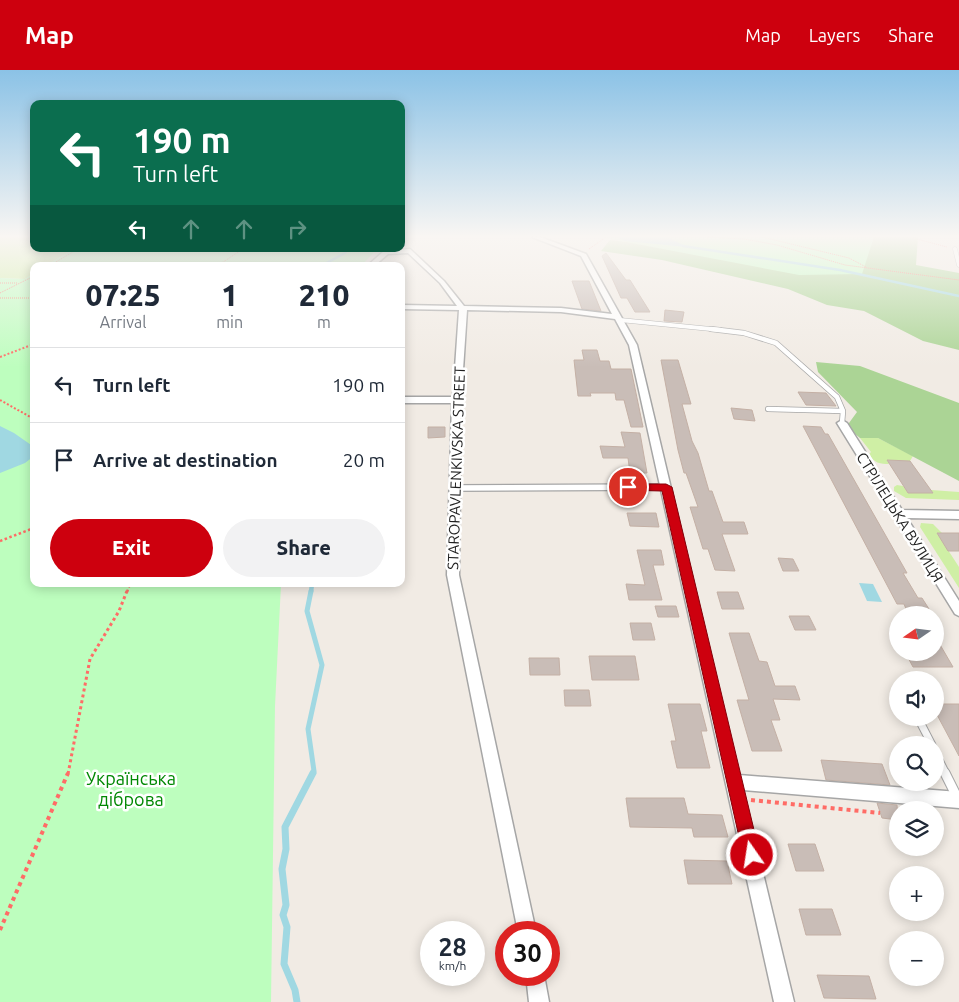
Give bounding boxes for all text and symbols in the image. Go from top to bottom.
text: Map [25,22,74,49]
text: Map [745,25,781,45]
text: Layers [809,25,860,45]
text: Share [888,25,934,45]
icon: left [50,120,115,185]
text: 190 m [133,120,231,160]
text: Turn left [133,161,218,186]
icon: left [124,215,152,243]
icon: ahead [177,215,205,243]
icon: ahead [230,215,258,243]
icon: right [283,215,311,243]
text: 07:25 [86,278,161,312]
text: 1 [221,278,238,312]
text: 210 [299,278,349,312]
text: Arrival [100,313,146,331]
text: min [216,313,243,331]
text: m [317,313,331,331]
street label: STAROPAVLENKIVSKA STREET [444,365,468,570]
icon: left [50,371,78,399]
text: Turn left [93,374,171,396]
text: 190 m [332,374,385,396]
icon: arrive [50,446,78,474]
text: Arrive at destination [93,449,278,471]
text: 20 m [343,449,385,471]
street label: СТРІЛЕЦЬКА ВУЛИЦЯ [853,449,947,585]
pin [607,466,649,508]
icon: arrive [614,473,642,501]
button: Exit [50,519,213,577]
button: Share [223,519,385,577]
north arrow [889,606,944,661]
map controls [889,606,944,986]
button: sound [889,671,944,726]
button: search [889,736,944,791]
park label: Українська діброва [86,768,176,809]
button: layers [889,801,944,856]
position arrow [725,828,777,880]
button: + [889,866,944,921]
speed limit sign: 30 [495,921,560,986]
button: − [889,931,944,986]
text: 28 [438,933,467,961]
text: km/h [439,959,466,972]

